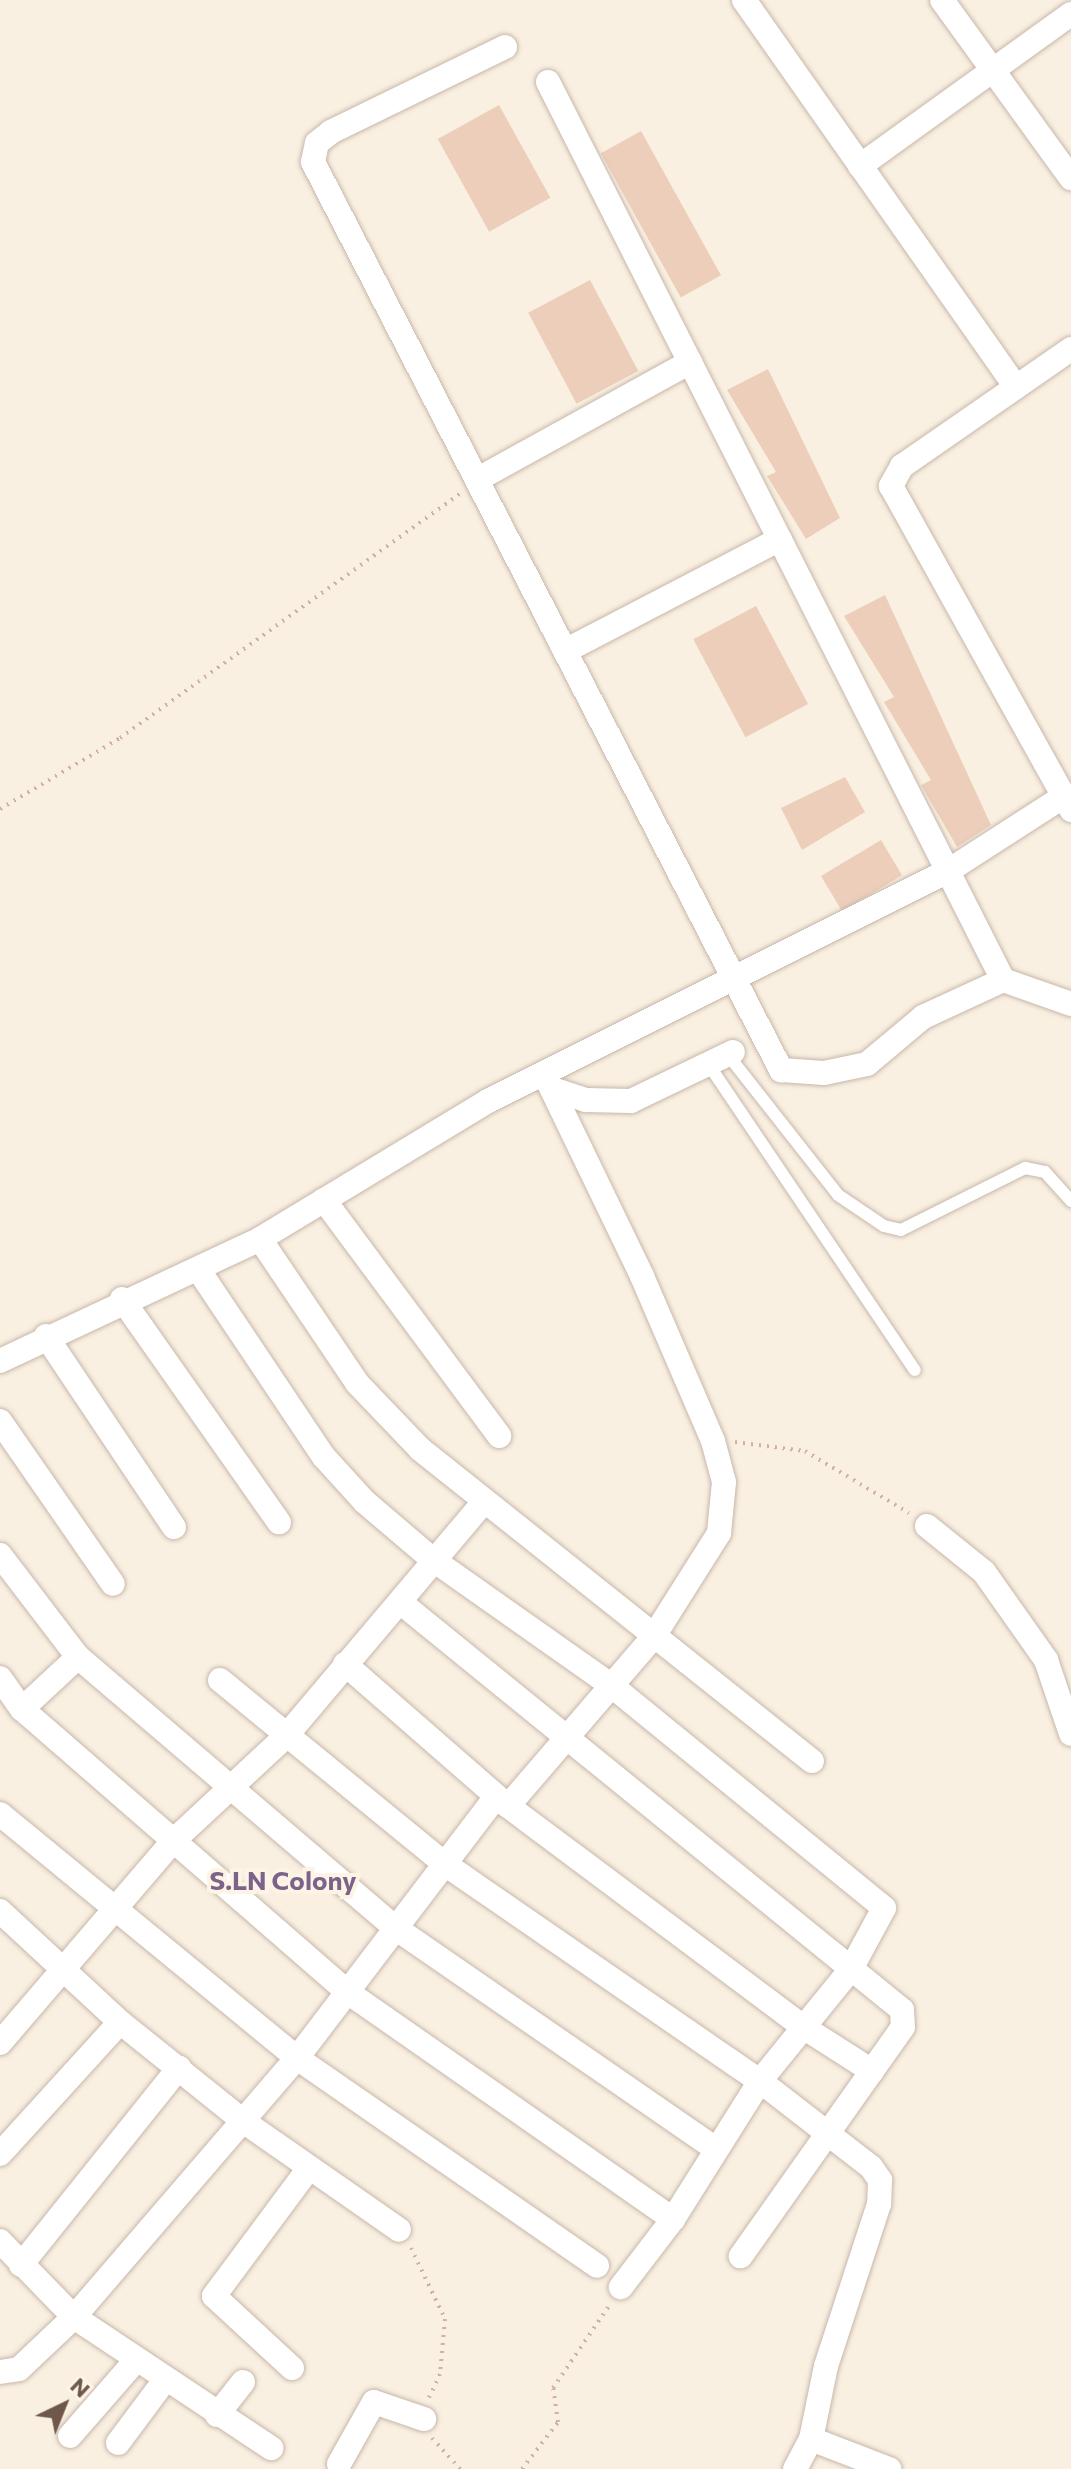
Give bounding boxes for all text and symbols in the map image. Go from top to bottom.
district label: S.LN Colony [210,1864,356,1896]
north arrow [24,2365,104,2445]
text: N [65,2372,96,2403]

